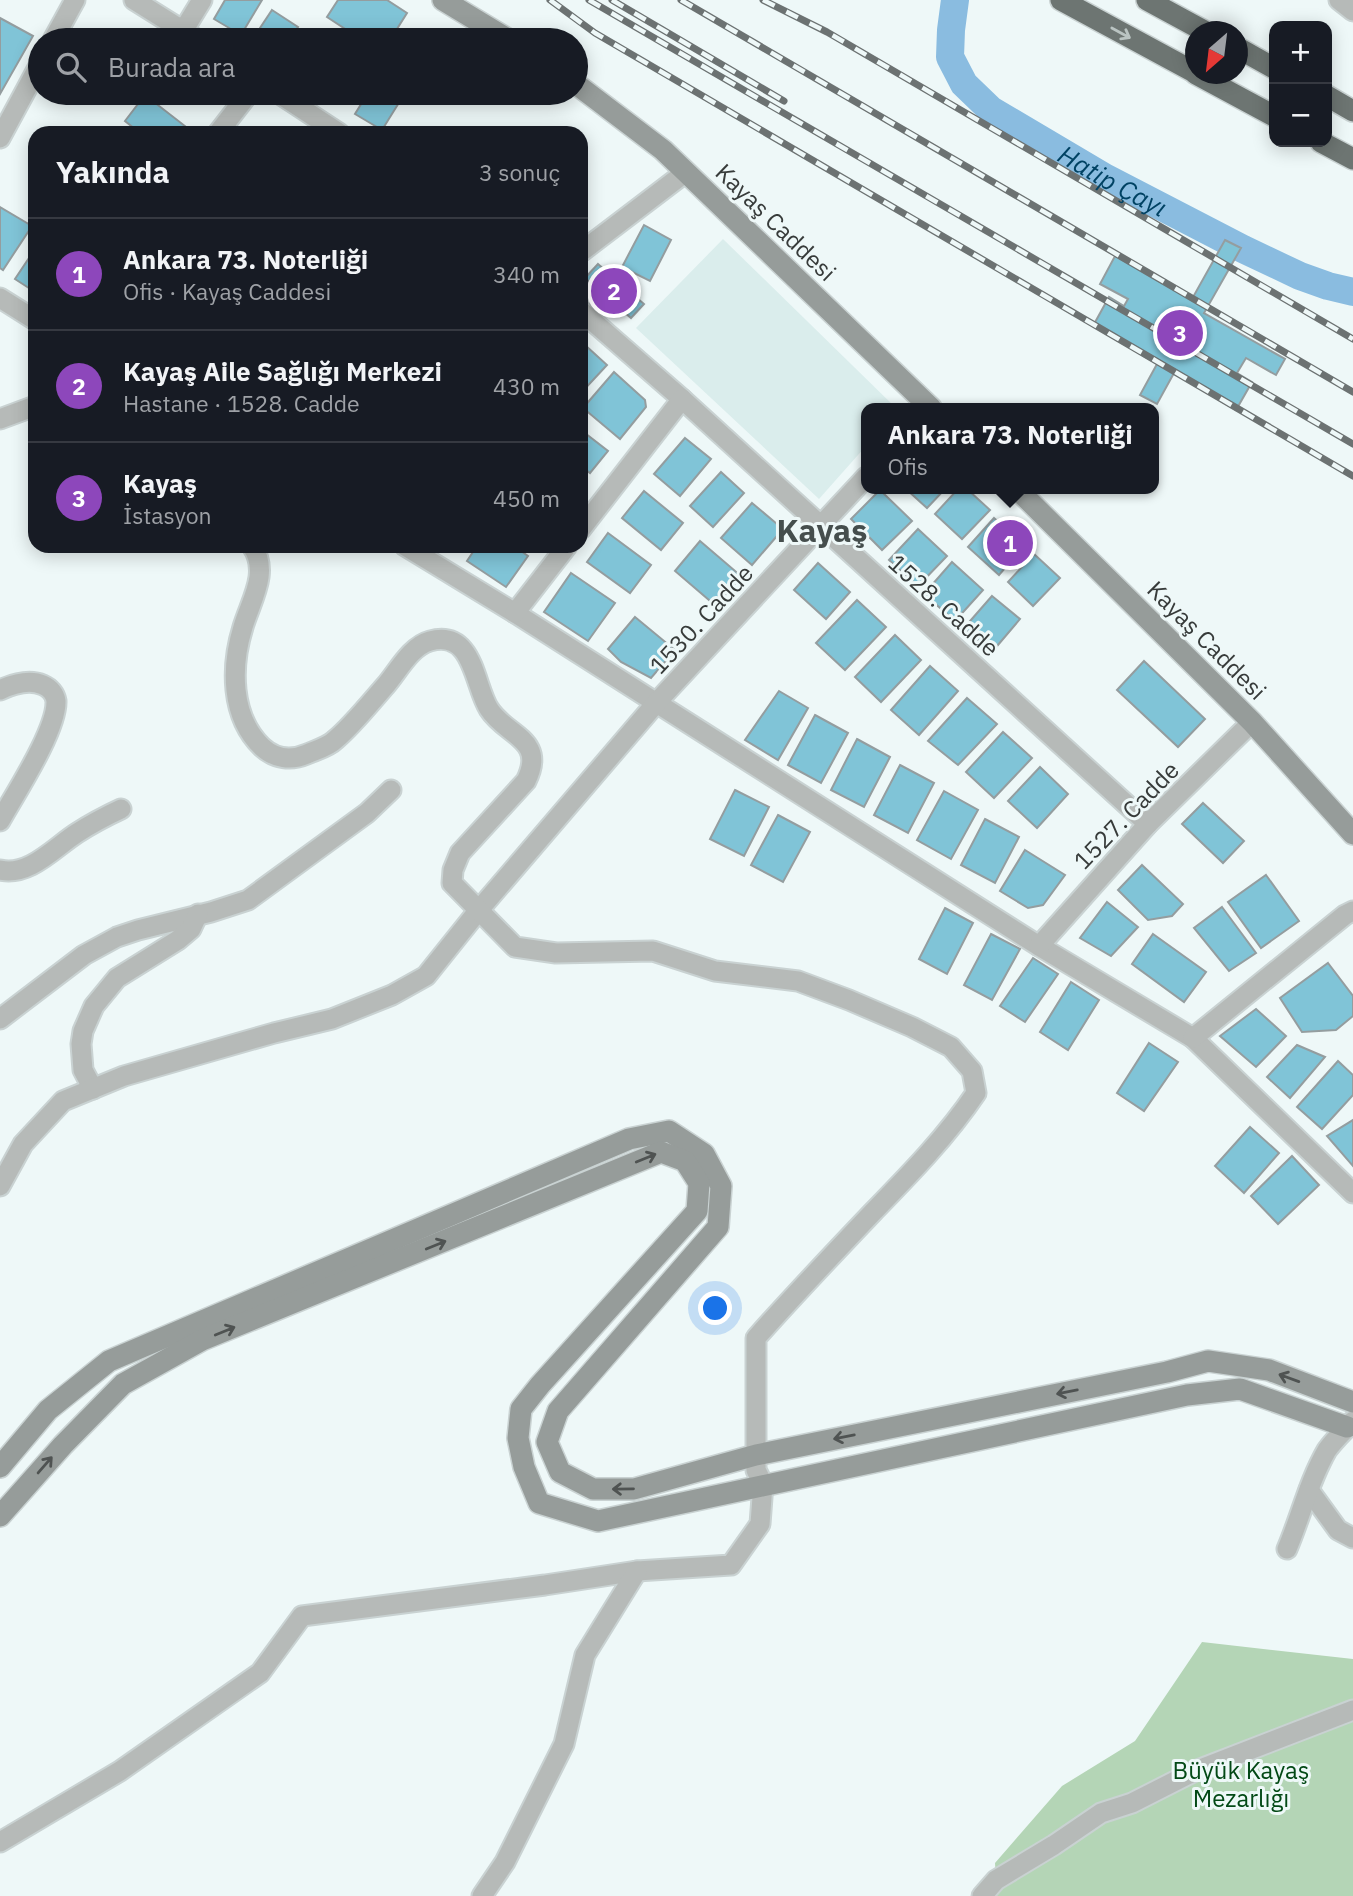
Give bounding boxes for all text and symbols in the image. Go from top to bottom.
north arrow [1185,21,1248,84]
map controls [1269,21,1332,147]
button: + [1269,21,1332,84]
one-way arrow [1111,26,1131,40]
search box [28,28,588,105]
icon: search [52,48,90,86]
text: Burada ara [108,50,235,84]
button: − [1269,84,1332,147]
water label: Hatip Çayı [1052,137,1173,224]
text: Yakında [56,152,170,191]
street label: Kayaş Caddesi [709,156,843,288]
text: 3 sonuç [479,157,560,187]
text: Ankara 73. Noterliği [123,242,368,276]
text: 1 [72,259,86,289]
text: 340 m [493,259,560,289]
pin: 2 [591,265,637,317]
text: Ofis · Kayaş Caddesi [123,276,331,306]
pin: 3 [1157,307,1203,359]
text: Kayaş Aile Sağlığı Merkezi [123,354,442,388]
text: 2 [72,371,86,401]
text: 430 m [493,371,560,401]
text: Hastane · 1528. Cadde [123,388,360,418]
popup [861,403,1159,494]
text: Ankara 73. Noterliği [887,417,1133,451]
text: Ofis [887,451,928,481]
text: Kayaş [123,466,197,500]
text: 3 [72,483,86,513]
text: 450 m [493,483,560,513]
text: İstasyon [123,500,212,530]
district label: Kayaş [777,509,867,551]
pin: 1 [987,517,1033,569]
street label: 1528. Cadde [882,547,1006,663]
street label: 1530. Cadde [642,557,760,681]
street label: Kayaş Caddesi [1141,574,1273,706]
street label: 1527. Cadde [1066,754,1186,876]
one-way arrow [635,1151,656,1164]
one-way arrow [424,1237,446,1250]
your location [698,1291,732,1325]
one-way arrow [214,1324,235,1337]
one-way arrow [1279,1371,1300,1383]
one-way arrow [1056,1386,1079,1400]
one-way arrow [833,1431,856,1445]
one-way arrow [37,1456,53,1474]
one-way arrow [612,1482,635,1496]
park label: Büyük Kayaş Mezarlığı [1173,1754,1309,1814]

